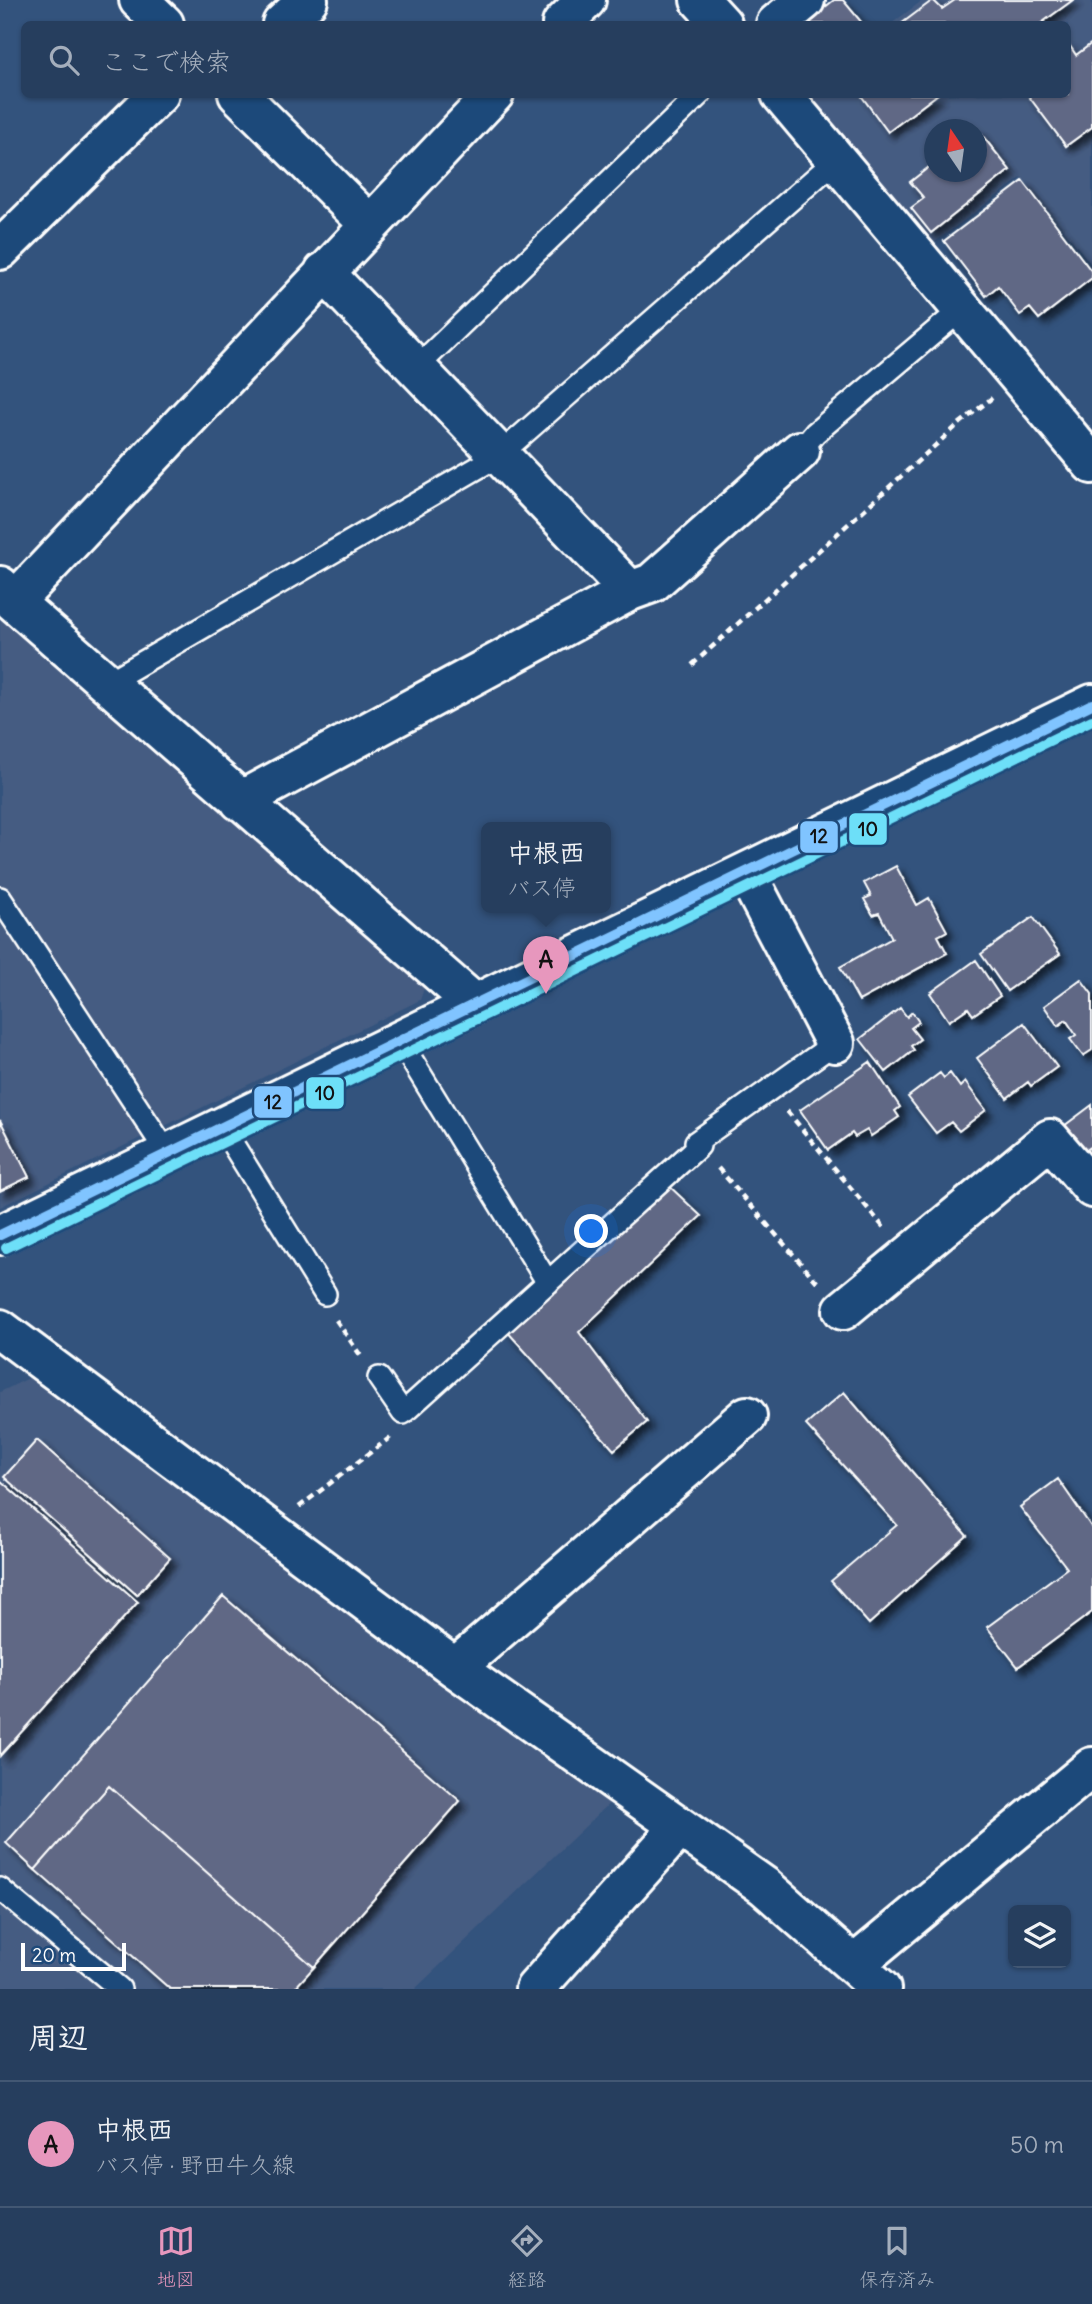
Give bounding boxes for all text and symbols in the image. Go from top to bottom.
search box [21,21,1071,98]
icon: search [45,41,83,79]
text: ここで検索 [101,45,231,78]
north arrow [924,119,987,182]
line badge: 10 [848,812,888,846]
text: 10 [858,817,878,841]
line badge: 12 [799,820,839,854]
popup [481,822,611,913]
text: 12 [810,824,828,848]
text: 中根西 [507,836,585,869]
text: バス停 [507,873,576,902]
pin: A [523,936,569,994]
line badge: 10 [305,1076,345,1110]
text: 10 [315,1081,335,1105]
line badge: 12 [253,1085,293,1119]
text: 12 [264,1090,282,1114]
your location [574,1214,608,1248]
map controls [1008,1905,1071,1968]
button: layers [1008,1905,1071,1968]
scale bar [21,1940,126,1972]
text: 20 m [32,1943,76,1967]
text: 周辺 [28,2018,88,2056]
text: 中根西 [95,2113,173,2146]
text: A [44,2130,58,2159]
text: 50 m [1010,2130,1064,2159]
text: バス停 · 野田牛久線 [95,2150,295,2179]
tab: 地図 [157,2222,195,2291]
tab: 経路 [508,2222,546,2291]
tab: 保存済み [859,2222,935,2291]

